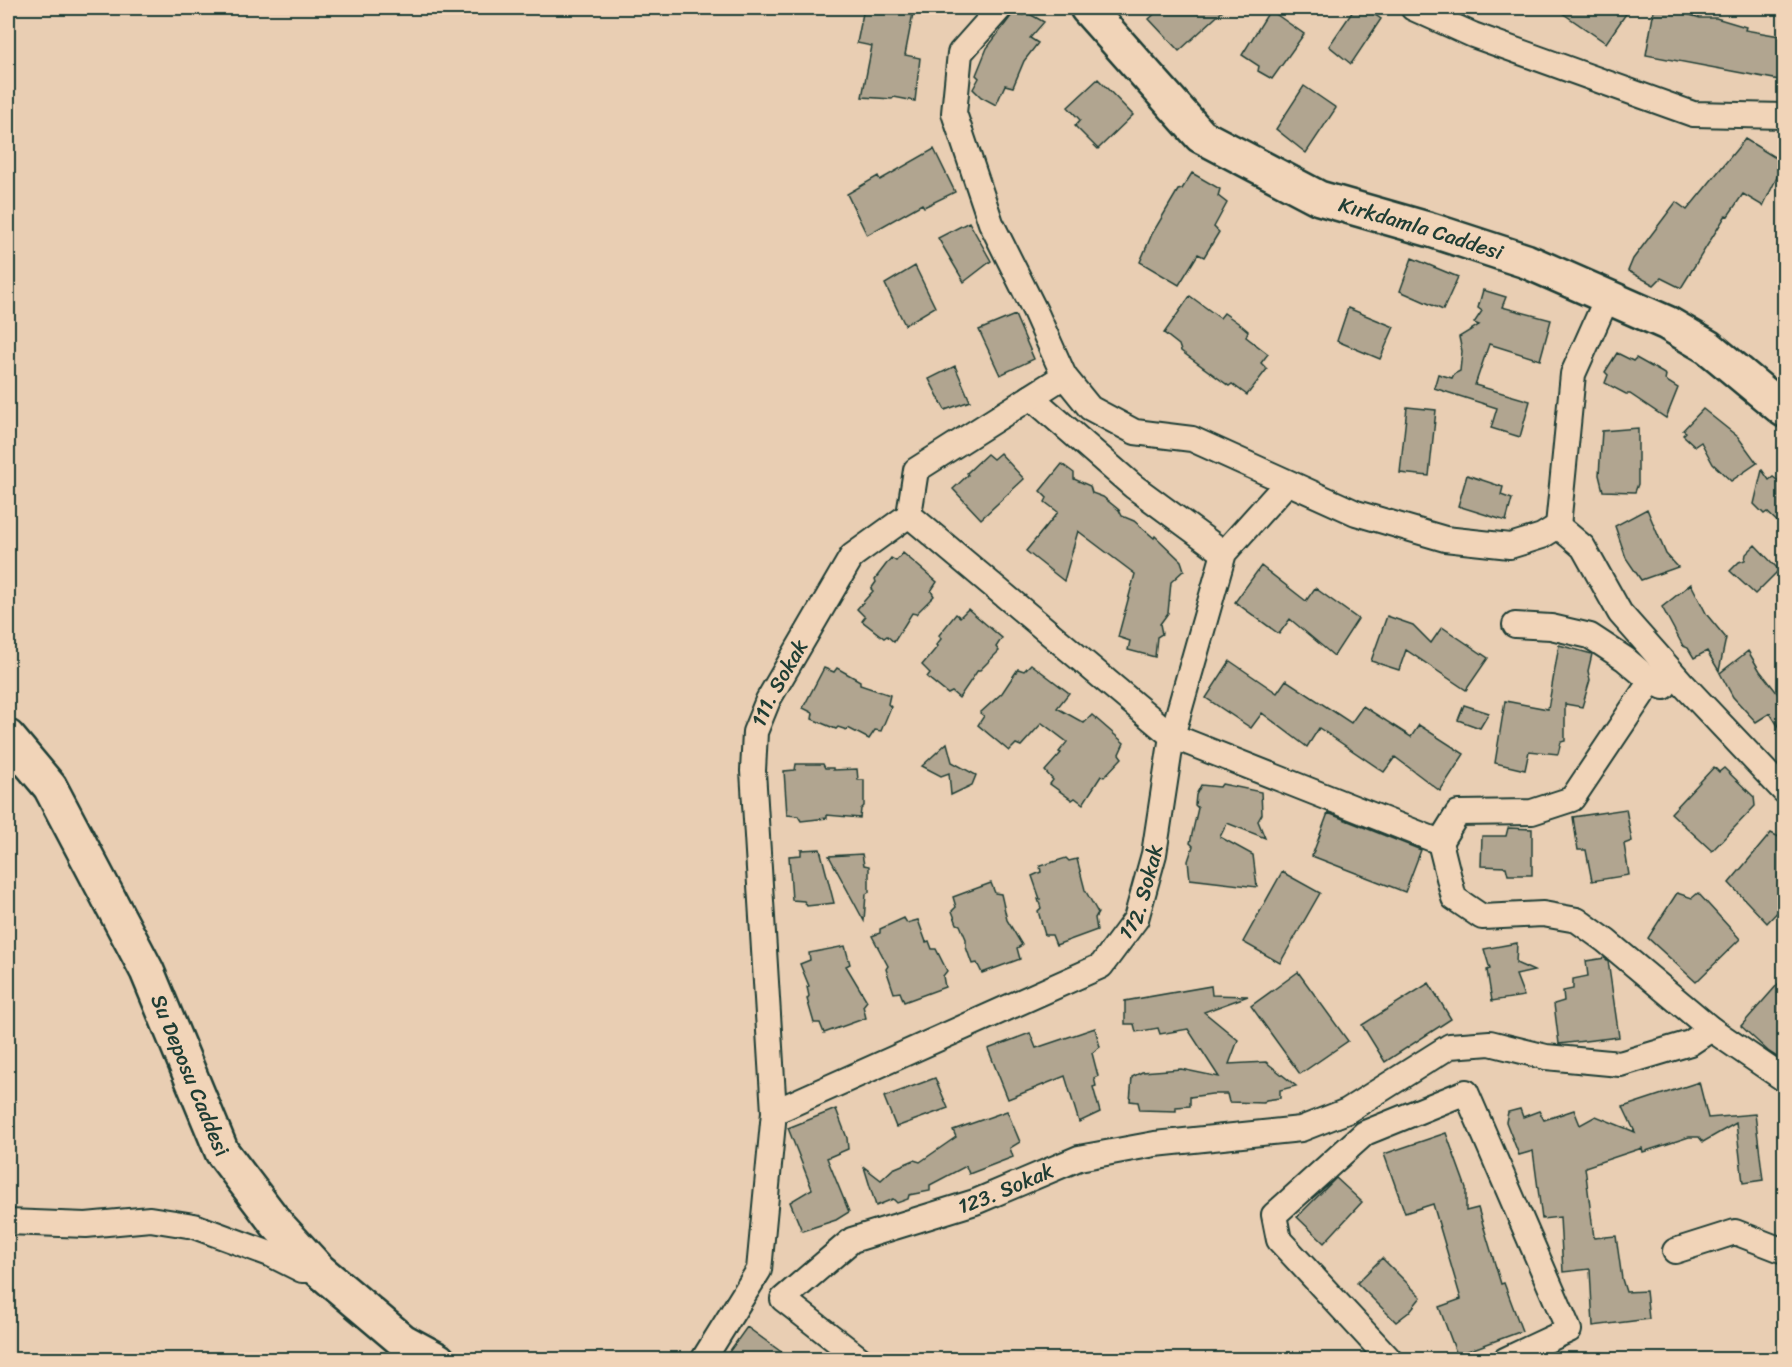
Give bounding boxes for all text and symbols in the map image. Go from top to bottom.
street label: Kırkdamla Caddesi [1334,186,1509,272]
street label: 111. Sokak [740,632,819,733]
street label: 112. Sokak [1108,842,1174,948]
street label: Su Deposu Caddesi [140,988,240,1167]
street label: 123. Sokak [953,1152,1060,1225]

